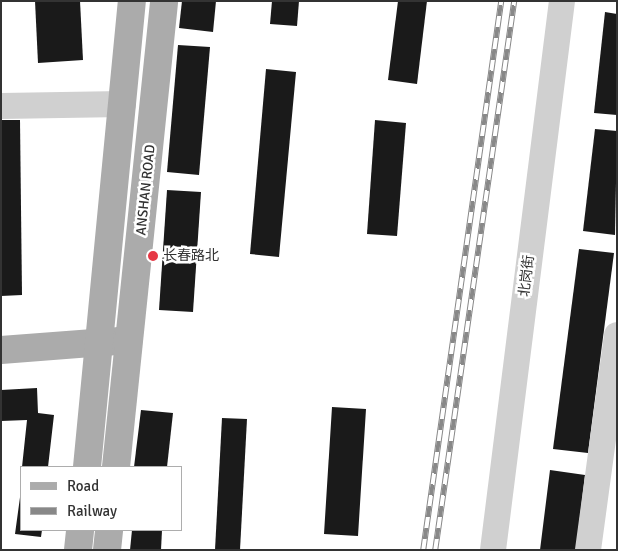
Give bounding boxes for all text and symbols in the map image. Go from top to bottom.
street label: ANSHAN ROAD [133,144,159,236]
place label: 长春路北 [163,248,219,264]
marker: 长春路北 [147,250,159,262]
street label: 北岗街 [516,254,538,298]
legend [20,466,182,531]
text: Road [67,477,99,495]
text: Railway [67,502,117,520]

